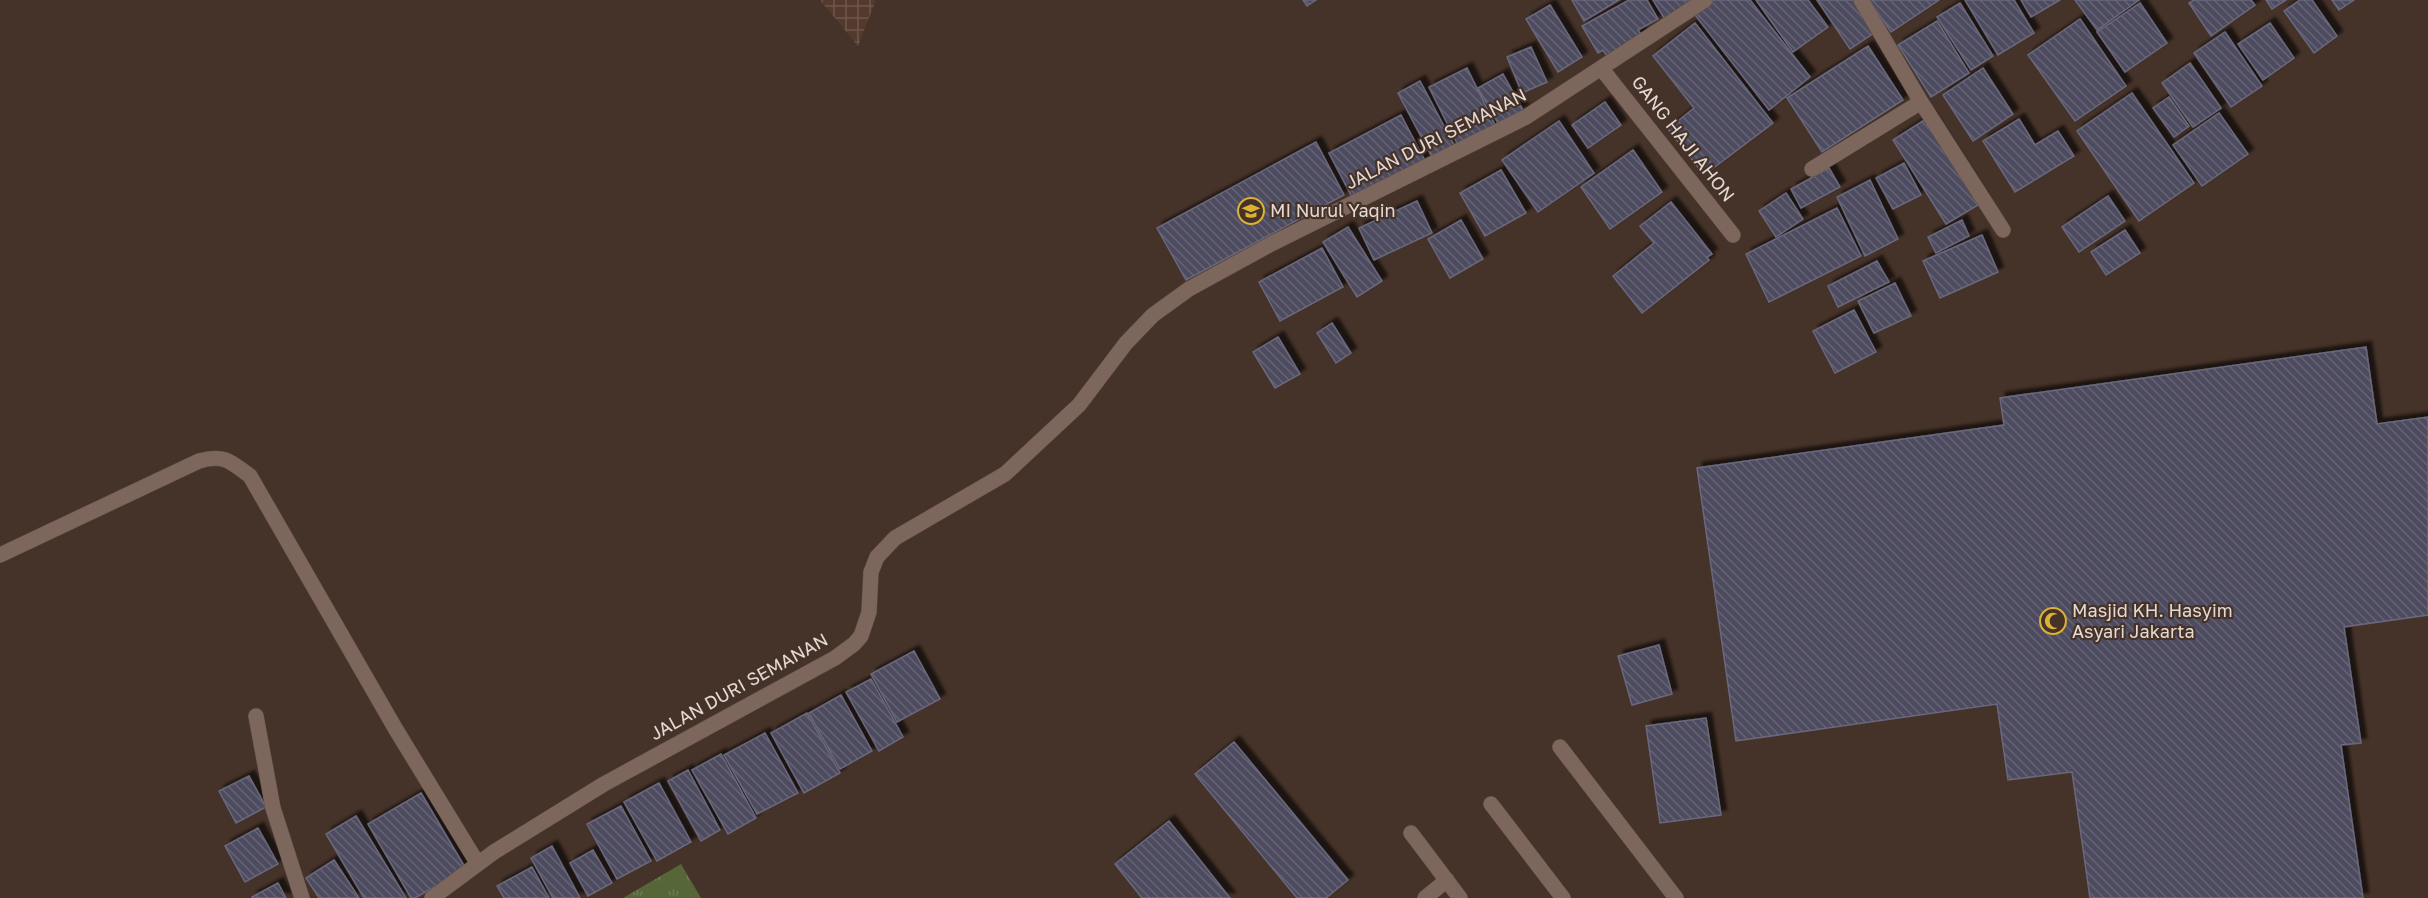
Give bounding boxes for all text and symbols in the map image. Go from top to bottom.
street label: GANG HAJI AHON [1628,71,1740,206]
street label: JALAN DURI SEMANAN [1341,83,1530,193]
school or university icon: MI Nurul Yaqin [1236,196,1266,226]
place label: MI Nurul Yaqin [1270,199,1396,221]
place label: Masjid KH. Hasyim Asyari Jakarta [2072,599,2233,642]
mosque icon: Masjid KH. Hasyim Asyari Jakarta [2038,606,2068,636]
street label: JALAN DURI SEMANAN [646,628,831,744]

